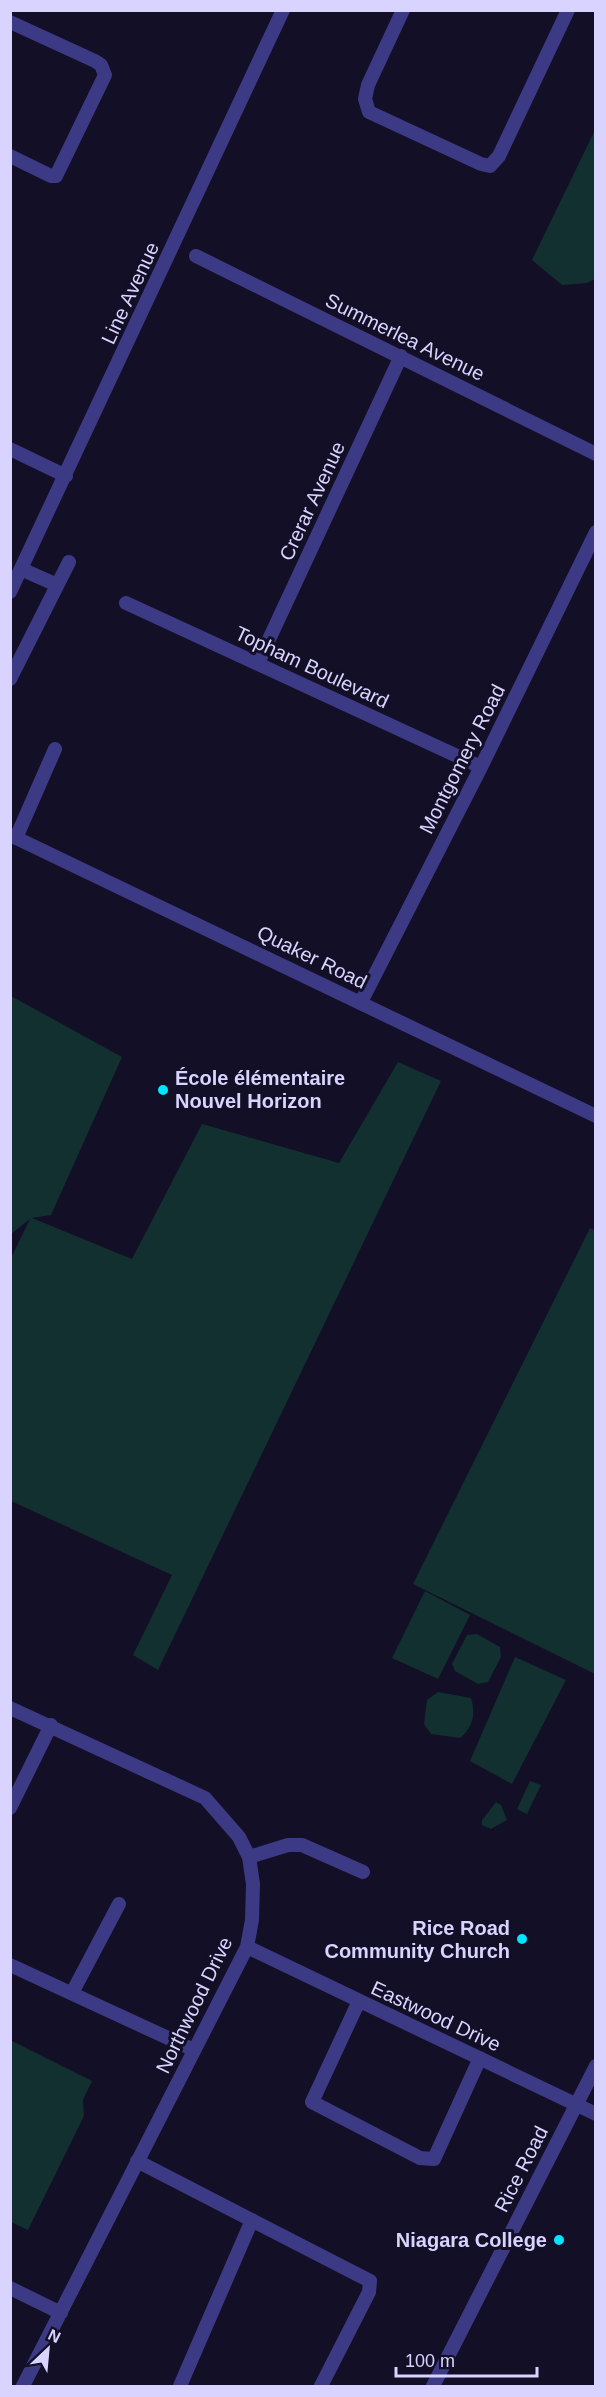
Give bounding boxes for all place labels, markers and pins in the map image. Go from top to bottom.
place label: École élémentaire Nouvel Horizon [175,1067,345,1112]
marker: École élémentaire Nouvel Horizon [156,1083,170,1097]
place label: Rice Road Community Church [324,1917,510,1962]
marker: Rice Road Community Church [515,1932,529,1946]
place label: Niagara College [396,2229,547,2251]
marker: Niagara College [552,2233,566,2247]

